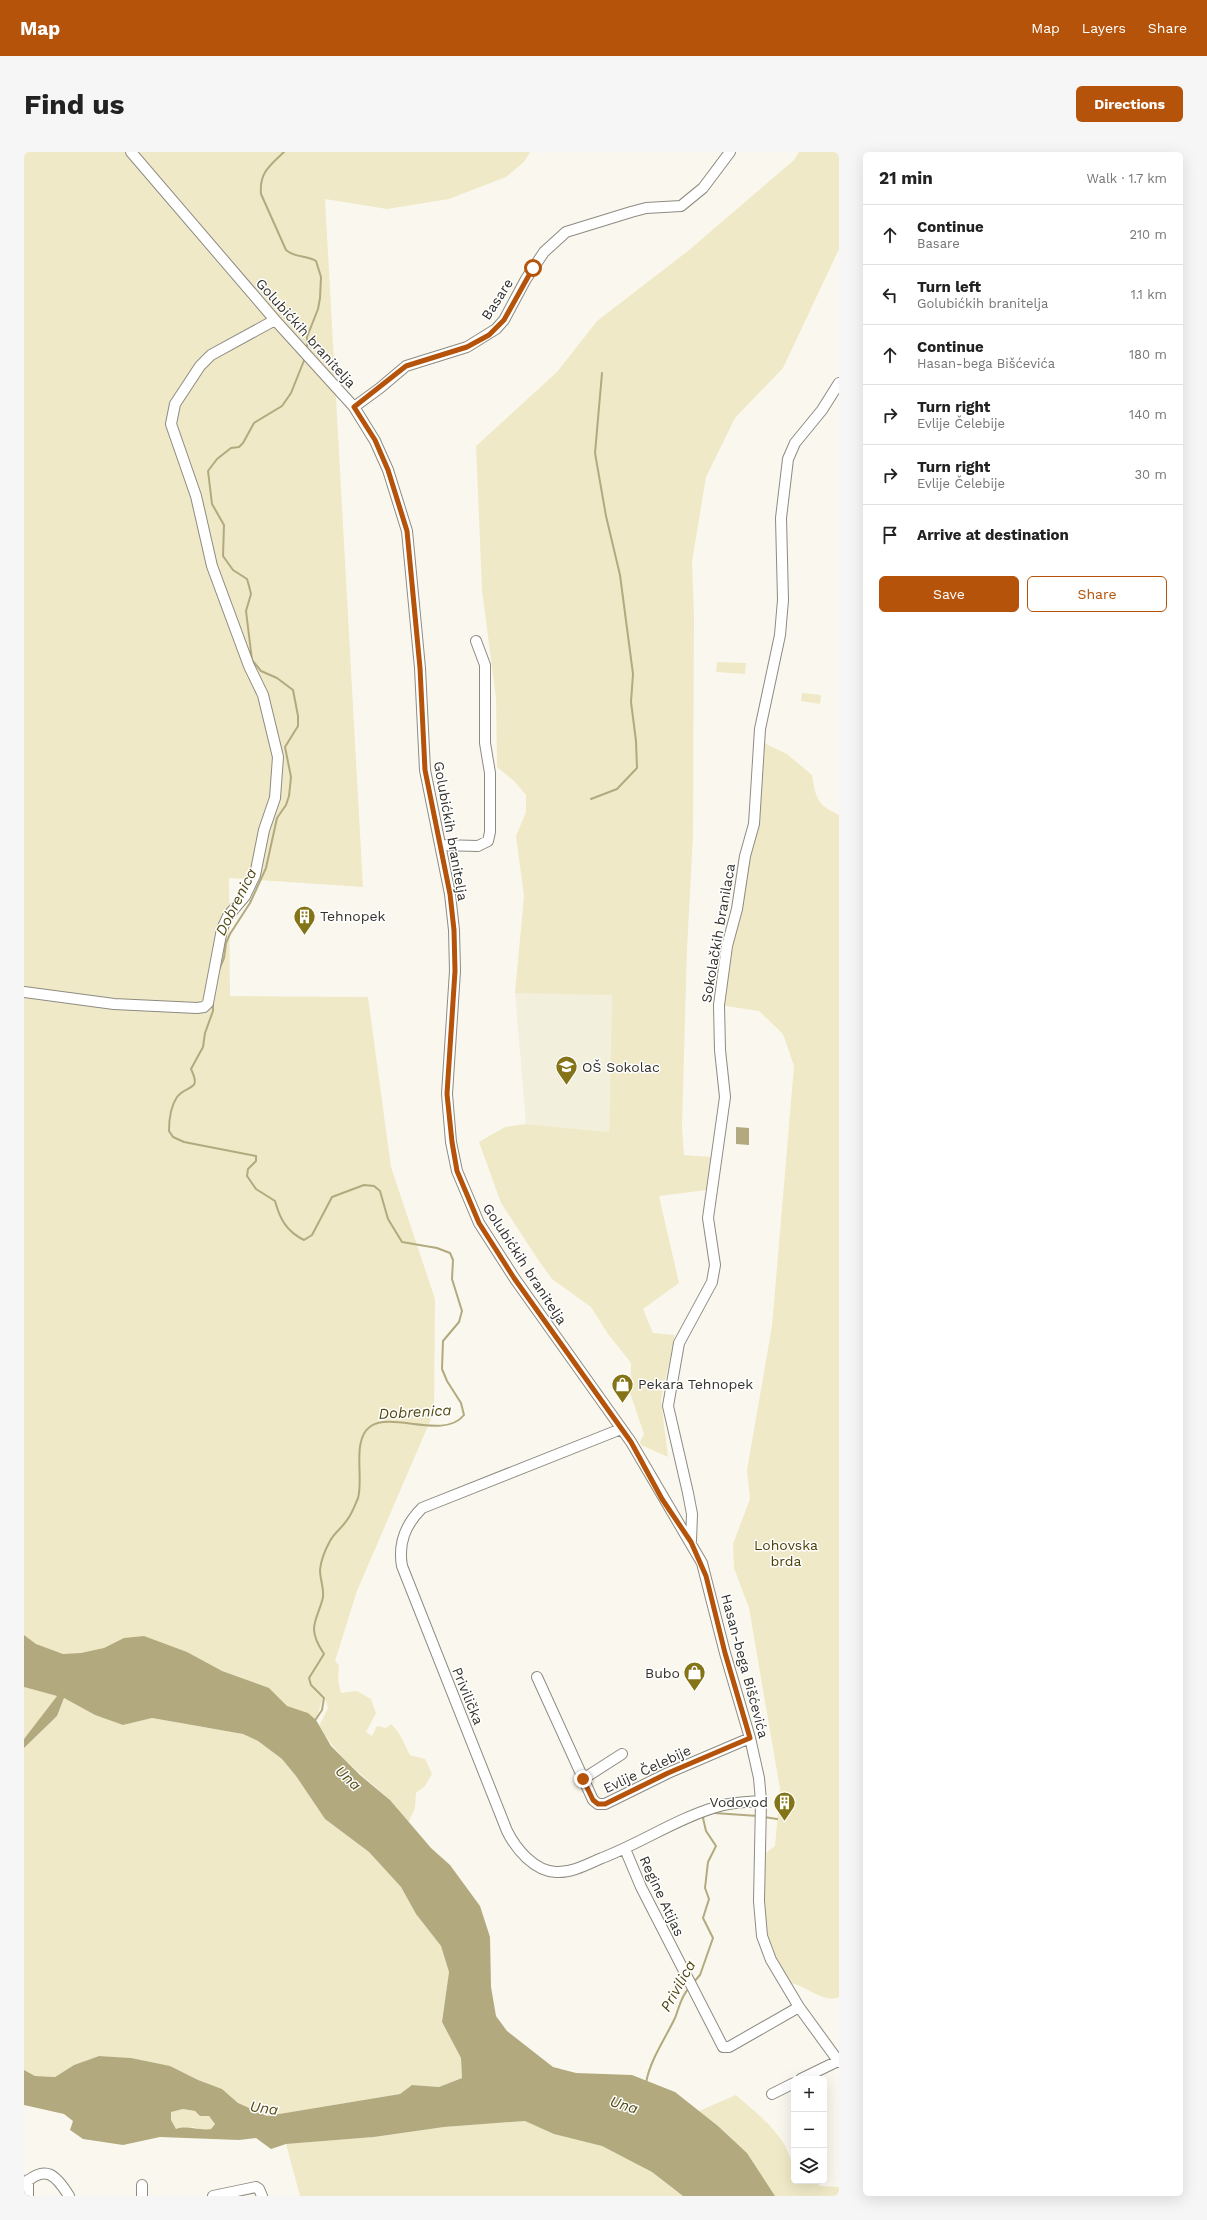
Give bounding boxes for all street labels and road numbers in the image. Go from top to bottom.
street label: Golubićkih branitelja [253,275,359,391]
street label: Basare [478,275,516,323]
street label: Golubićkih branitelja [431,760,471,902]
street label: Sokolačkih branilaca [698,862,738,1004]
street label: Golubićkih branitelja [480,1200,570,1328]
street label: Hasan-bega Bišćevića [718,1592,772,1740]
street label: Privilička [449,1665,487,1727]
street label: Evlije Čelebije [601,1742,693,1796]
street label: Regine Atijas [636,1853,688,1939]

